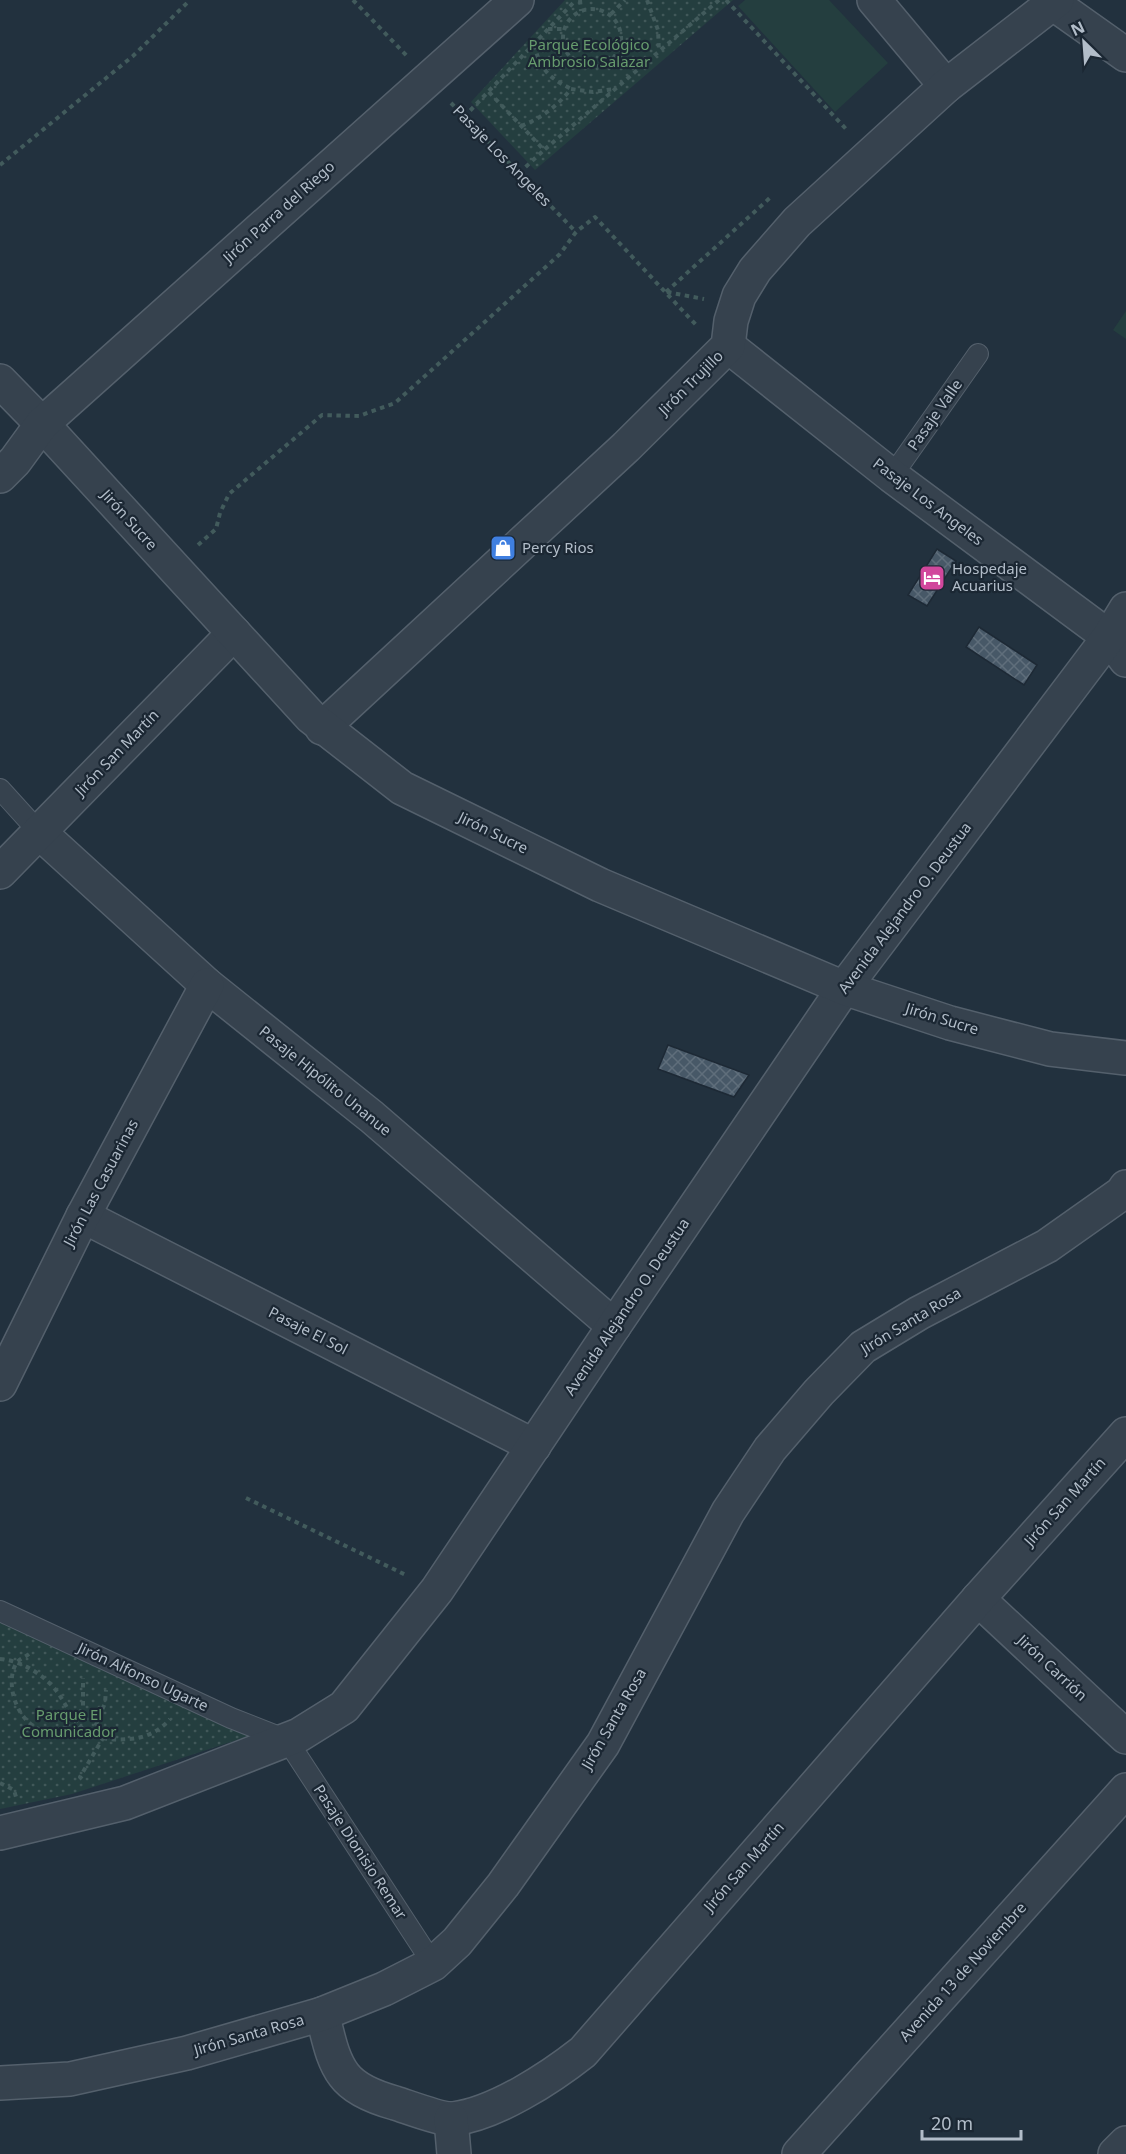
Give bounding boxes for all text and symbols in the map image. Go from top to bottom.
north arrow [1054,12,1114,72]
text: N [1067,16,1088,41]
park label: Parque Ecológico Ambrosio Salazar [528,34,650,71]
street label: Pasaje Los Angeles [449,100,556,210]
street label: Jirón Parra del Riego [217,156,338,268]
street label: Jirón Trujillo [652,346,727,420]
street label: Pasaje Valle [902,375,966,454]
street label: Pasaje Los Angeles [869,453,988,549]
street label: Jirón Sucre [96,483,162,554]
shop icon: Percy Rios [488,533,518,563]
place label: Percy Rios [522,537,594,557]
place label: Hospedaje Acuarius [952,558,1027,595]
hotel icon: Hospedaje Acuarius [917,563,947,593]
street label: Jirón San Martín [69,705,163,801]
street label: Jirón Sucre [453,806,532,858]
street label: Avenida Alejandro O. Deustua [833,818,975,997]
street label: Jirón Sucre [902,997,981,1039]
street label: Pasaje Hipólito Unanue [255,1021,396,1140]
street label: Jirón Las Casuarinas [57,1116,142,1251]
street label: Avenida Alejandro O. Deustua [559,1214,693,1399]
street label: Jirón Santa Rosa [855,1282,964,1359]
street label: Pasaje El Sol [265,1302,352,1359]
street label: Jirón San Martín [1018,1453,1109,1551]
street label: Jirón Carrión [1012,1628,1092,1705]
street label: Jirón Alfonso Ugarte [73,1636,212,1715]
street label: Jirón Santa Rosa [575,1664,650,1774]
park label: Parque El Comunicador [21,1704,117,1741]
street label: Pasaje Dionisio Remar [310,1780,412,1923]
street label: Jirón San Martín [697,1817,788,1917]
street label: Avenida 13 de Noviembre [894,1897,1030,2045]
street label: Jirón Santa Rosa [189,2009,306,2060]
scale bar [922,2103,1021,2141]
text: 20 m [931,2111,973,2135]

